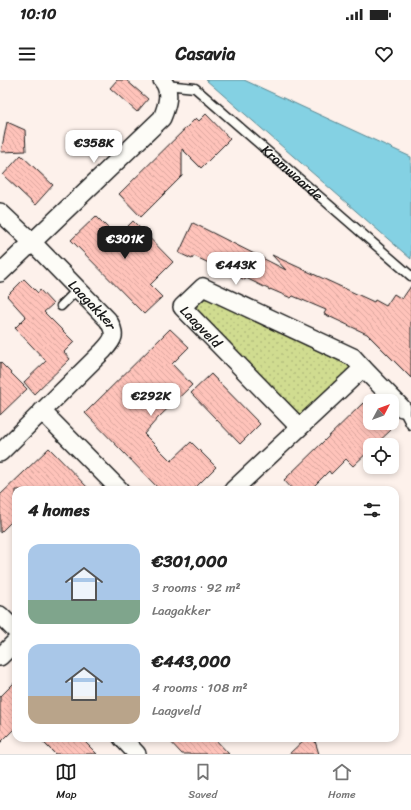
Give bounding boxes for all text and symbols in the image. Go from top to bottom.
text: 10:10 [20,1,56,27]
text: Casavia [176,38,235,70]
icon: menu [16,43,38,65]
icon: heart [373,43,395,65]
pin: €358K [66,130,122,164]
text: €358K [74,131,114,154]
street label: Kromwaarde [255,138,329,207]
pin: €301K [97,226,153,260]
text: €301K [106,227,144,250]
pin: €443K [208,252,264,286]
text: €443K [216,253,256,276]
street label: Laagakker [62,273,124,335]
street label: Laagveld [174,299,229,355]
pin: €292K [123,383,179,417]
text: €292K [131,384,171,407]
north arrow [363,394,399,430]
map controls [363,394,399,474]
button: locate [363,438,399,474]
text: 4 homes [28,495,89,525]
icon: filters [361,499,383,521]
text: €301,000 [152,546,227,576]
icon: home [60,560,108,608]
text: 3 rooms · 92 m² [152,576,241,599]
text: Laagakker [152,599,210,622]
text: €443,000 [152,646,231,676]
icon: home [60,660,108,708]
text: 4 rooms · 108 m² [152,676,248,699]
text: Laagveld [152,699,201,722]
tab: Map [55,761,77,804]
tab: Saved [188,761,217,804]
tab: Home [328,761,356,804]

